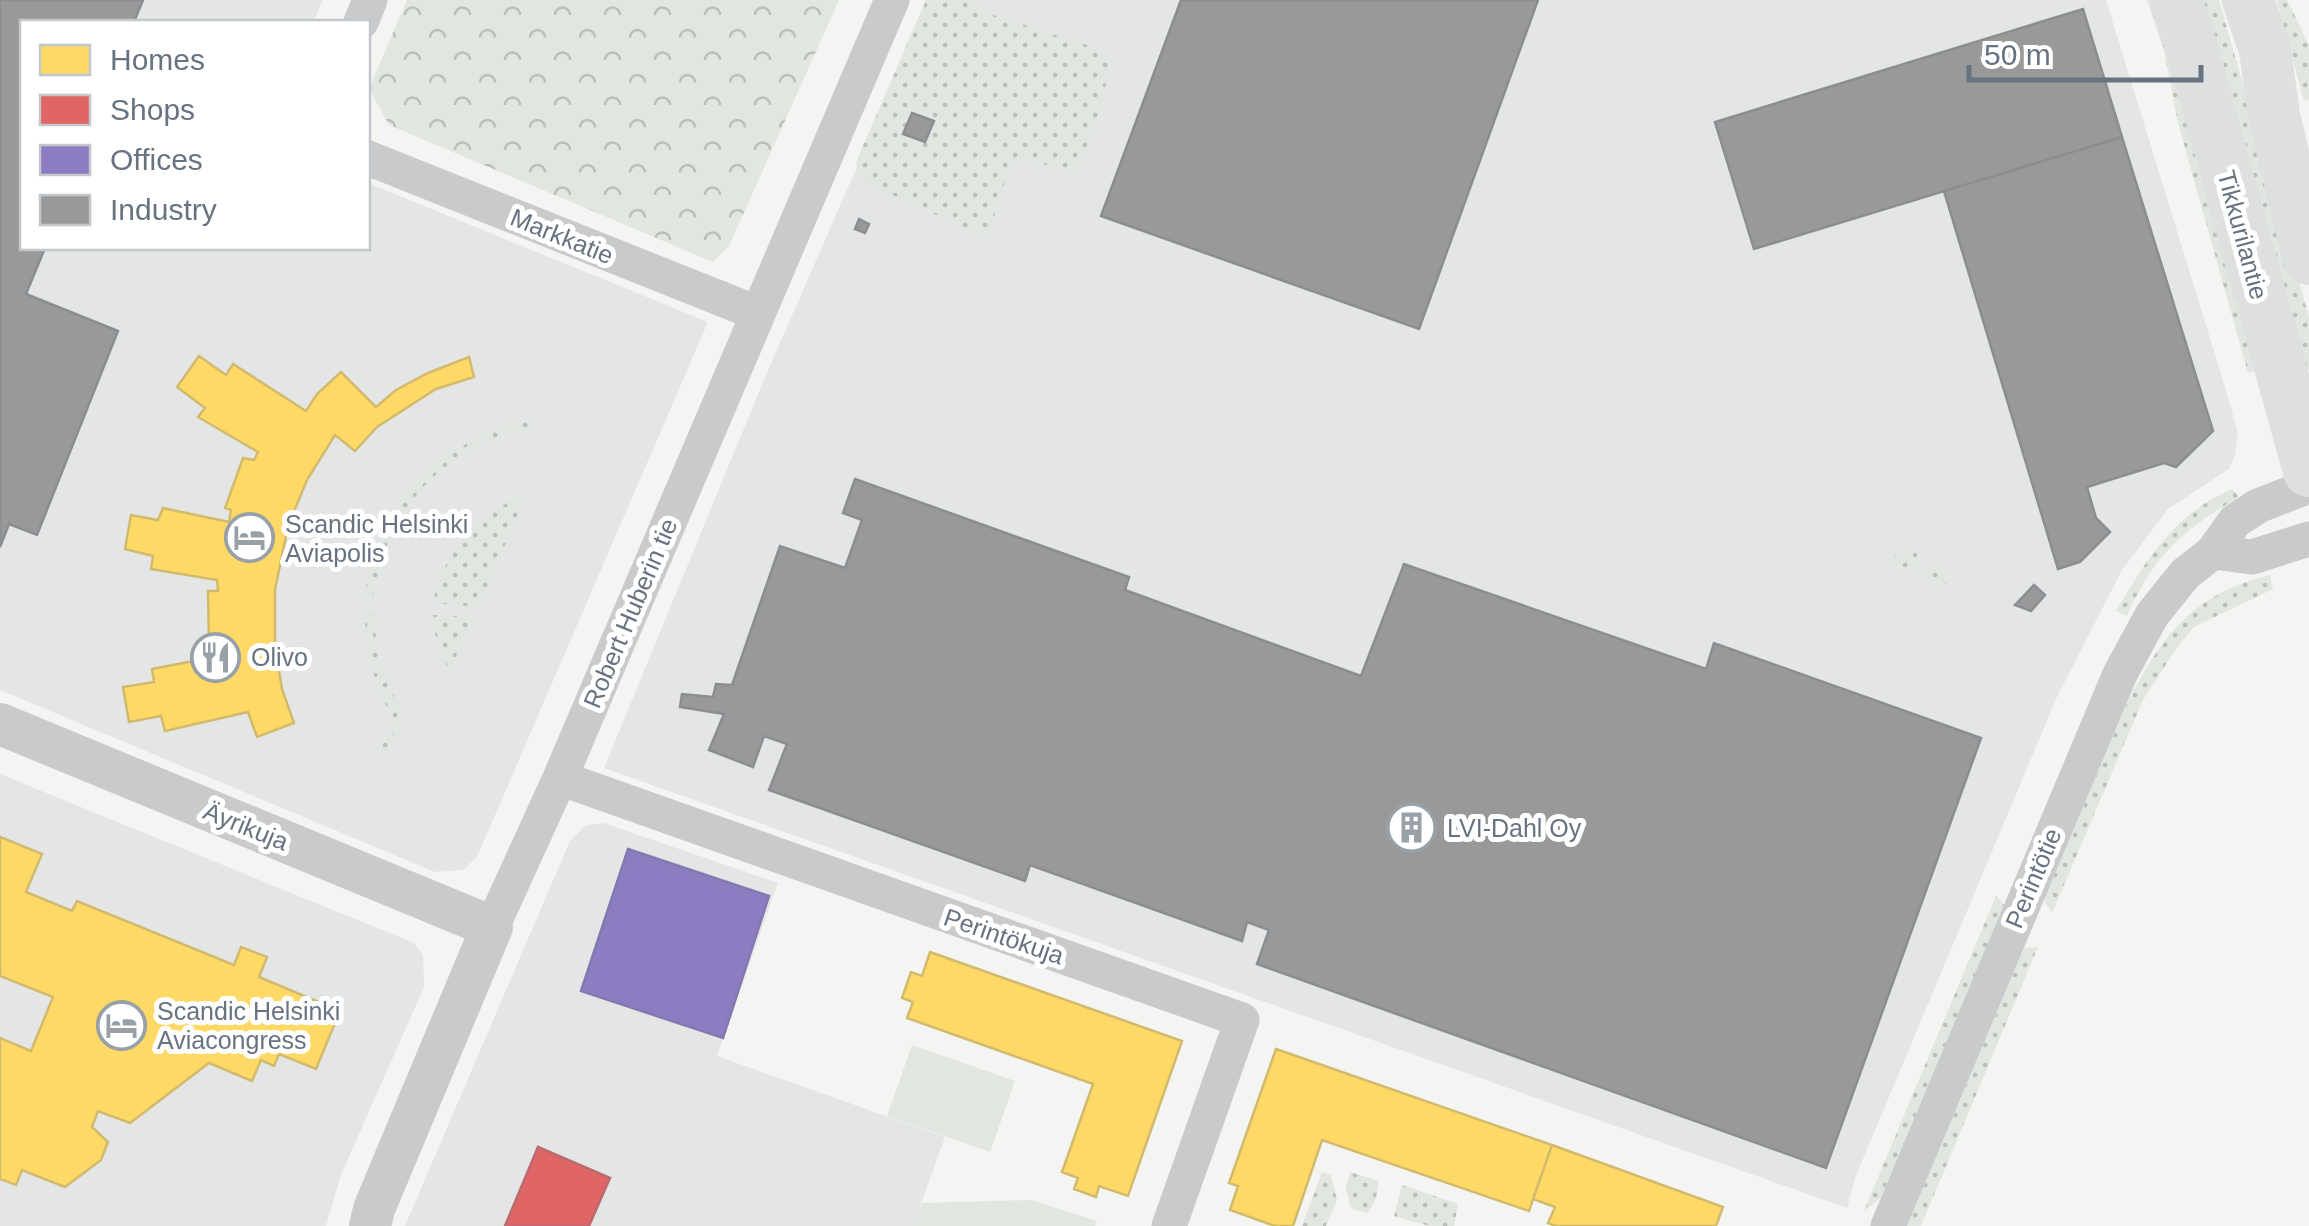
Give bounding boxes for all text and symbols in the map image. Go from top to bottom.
legend [20,20,370,250]
scale bar [1969,20,2202,82]
text: 50 m [1984,38,2051,71]
text: Homes [110,43,205,76]
text: Shops [110,93,195,126]
text: Offices [110,143,203,176]
street label: Tikkurilantie [2212,167,2274,303]
text: Industry [110,193,217,226]
street label: Markkatie [507,203,617,269]
place label: Scandic Helsinki Aviapolis [285,510,468,567]
hotel icon: Scandic Helsinki Aviapolis [224,512,276,564]
street label: Robert Huberin tie [577,514,683,712]
restaurant icon: Olivo [190,631,242,683]
place label: Olivo [251,643,308,671]
street label: Äyrikuja [200,796,293,856]
building icon: LVI-Dahl Oy [1386,802,1438,854]
place label: LVI-Dahl Oy [1447,814,1582,842]
street label: Perintötie [1999,824,2067,932]
street label: Perintökuja [940,902,1068,970]
place label: Scandic Helsinki Aviacongress [157,997,340,1054]
hotel icon: Scandic Helsinki Aviacongress [96,999,148,1051]

